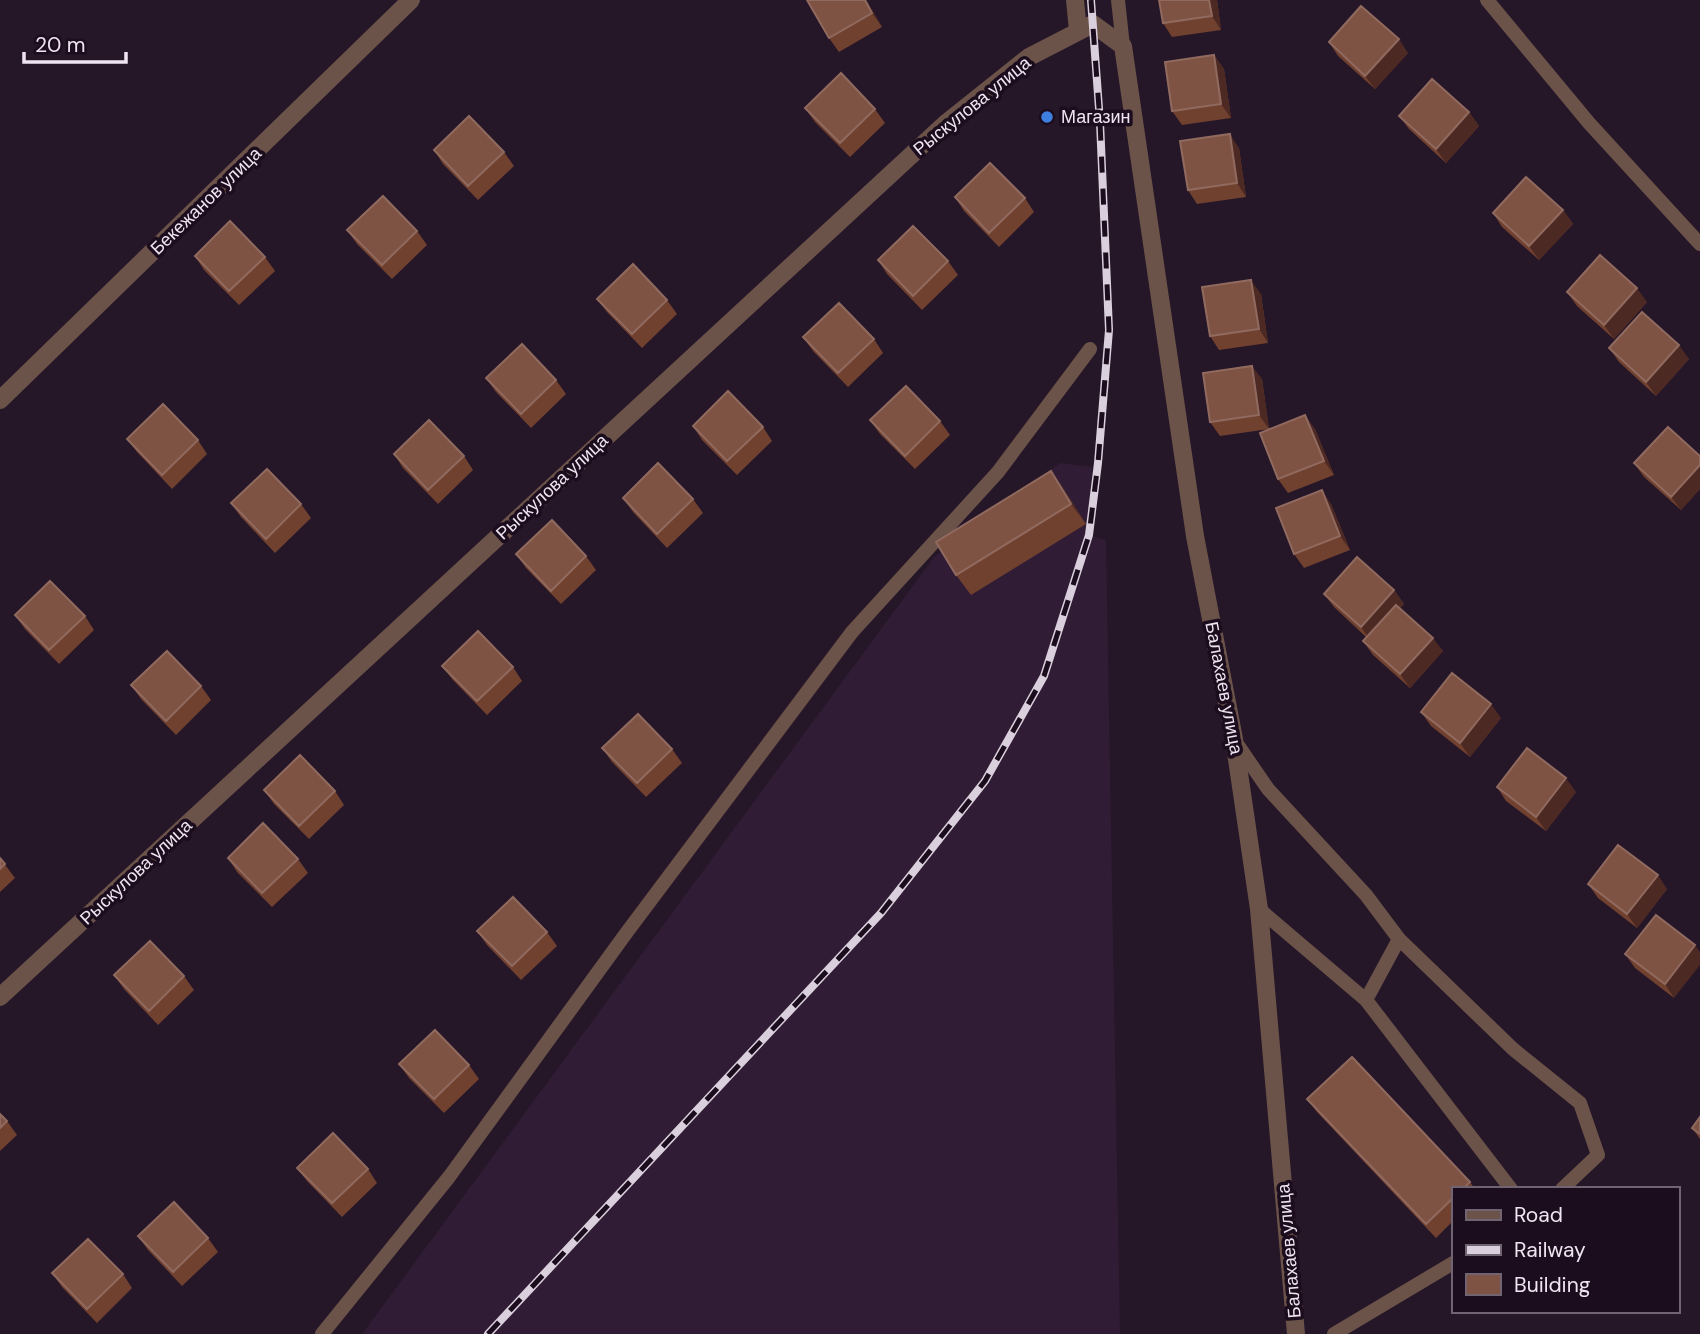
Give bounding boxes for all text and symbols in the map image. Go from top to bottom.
scale bar [24,21,126,65]
text: 20 m [35,31,86,59]
street label: Рыскулова улица [908,50,1037,161]
place label: Магазин [1061,105,1130,129]
marker: Магазин [1039,109,1055,125]
street label: Бекежанов улица [145,141,267,260]
street label: Рыскулова улица [491,428,614,545]
street label: Балахаев улица [1199,619,1249,758]
street label: Рыскулова улица [75,813,198,930]
street label: Балахаев улица [1271,1182,1307,1319]
legend [1452,1187,1679,1313]
text: Road [1514,1201,1563,1229]
text: Railway [1514,1236,1586,1264]
text: Building [1514,1271,1591,1299]

